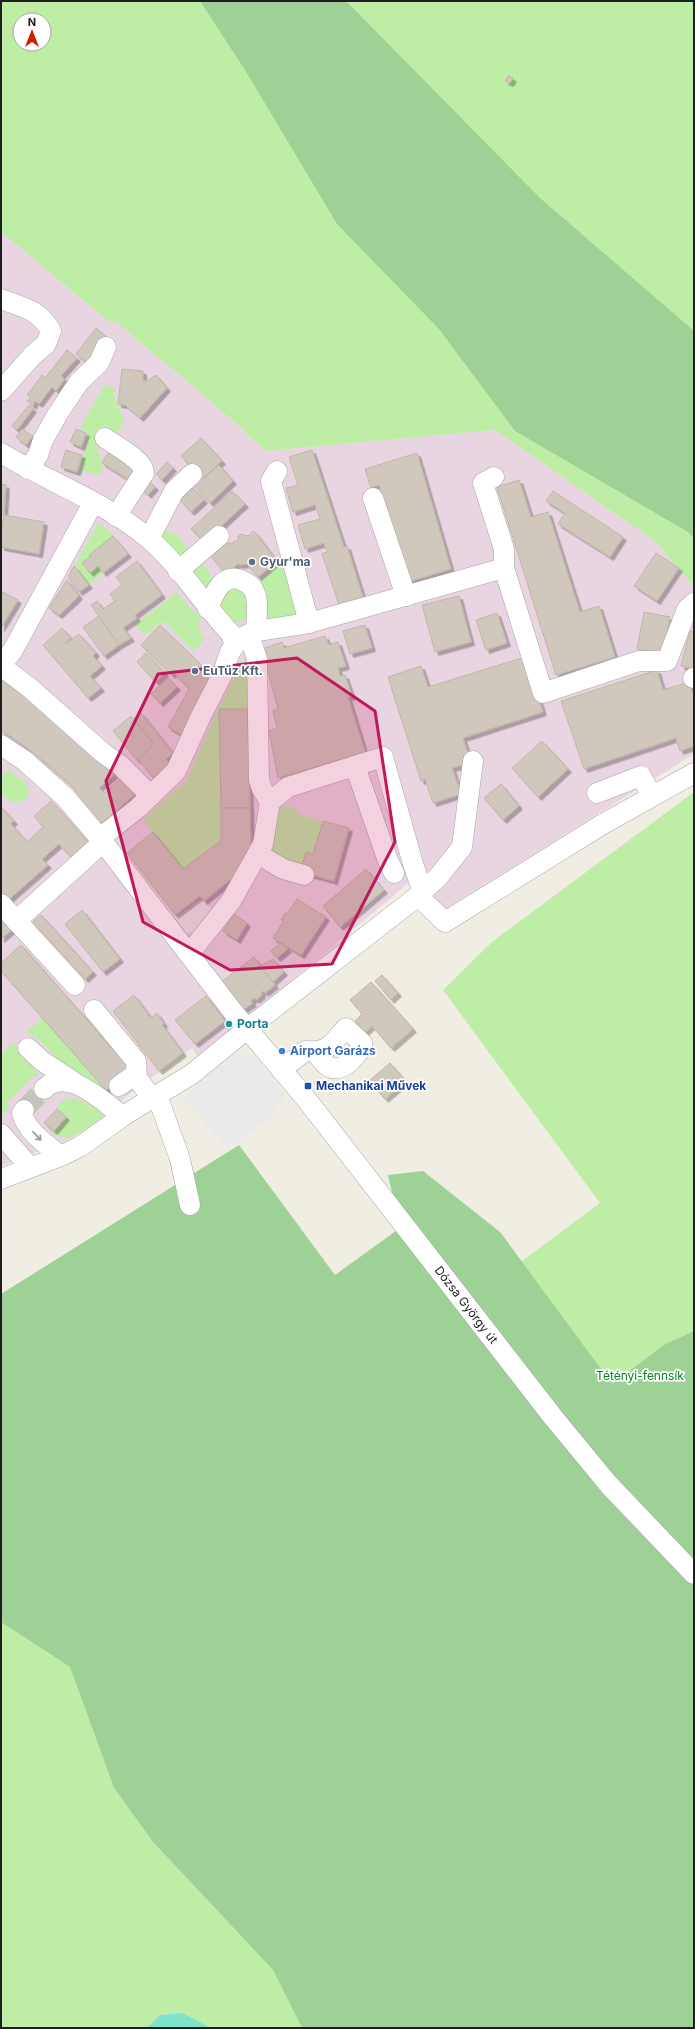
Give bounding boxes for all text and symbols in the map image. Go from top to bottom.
north arrow [12,12,52,52]
text: N [28,15,36,29]
place label: Gyur'ma [260,554,311,569]
marker: Gyur'ma [247,557,257,567]
place label: EuTűz Kft. [203,663,263,678]
marker: EuTűz Kft. [190,666,200,676]
place label: Porta [237,1016,269,1031]
marker: Porta [224,1019,234,1029]
place label: Airport Garázs [290,1043,376,1058]
marker: Airport Garázs [277,1046,287,1056]
place label: Mechanikai Művek [316,1078,426,1093]
marker: Mechanikai Művek [303,1081,313,1091]
one-way arrow [32,1130,41,1140]
street label: Dózsa György út [432,1263,501,1347]
park label: Tétényi-fennsík [596,1368,684,1383]

